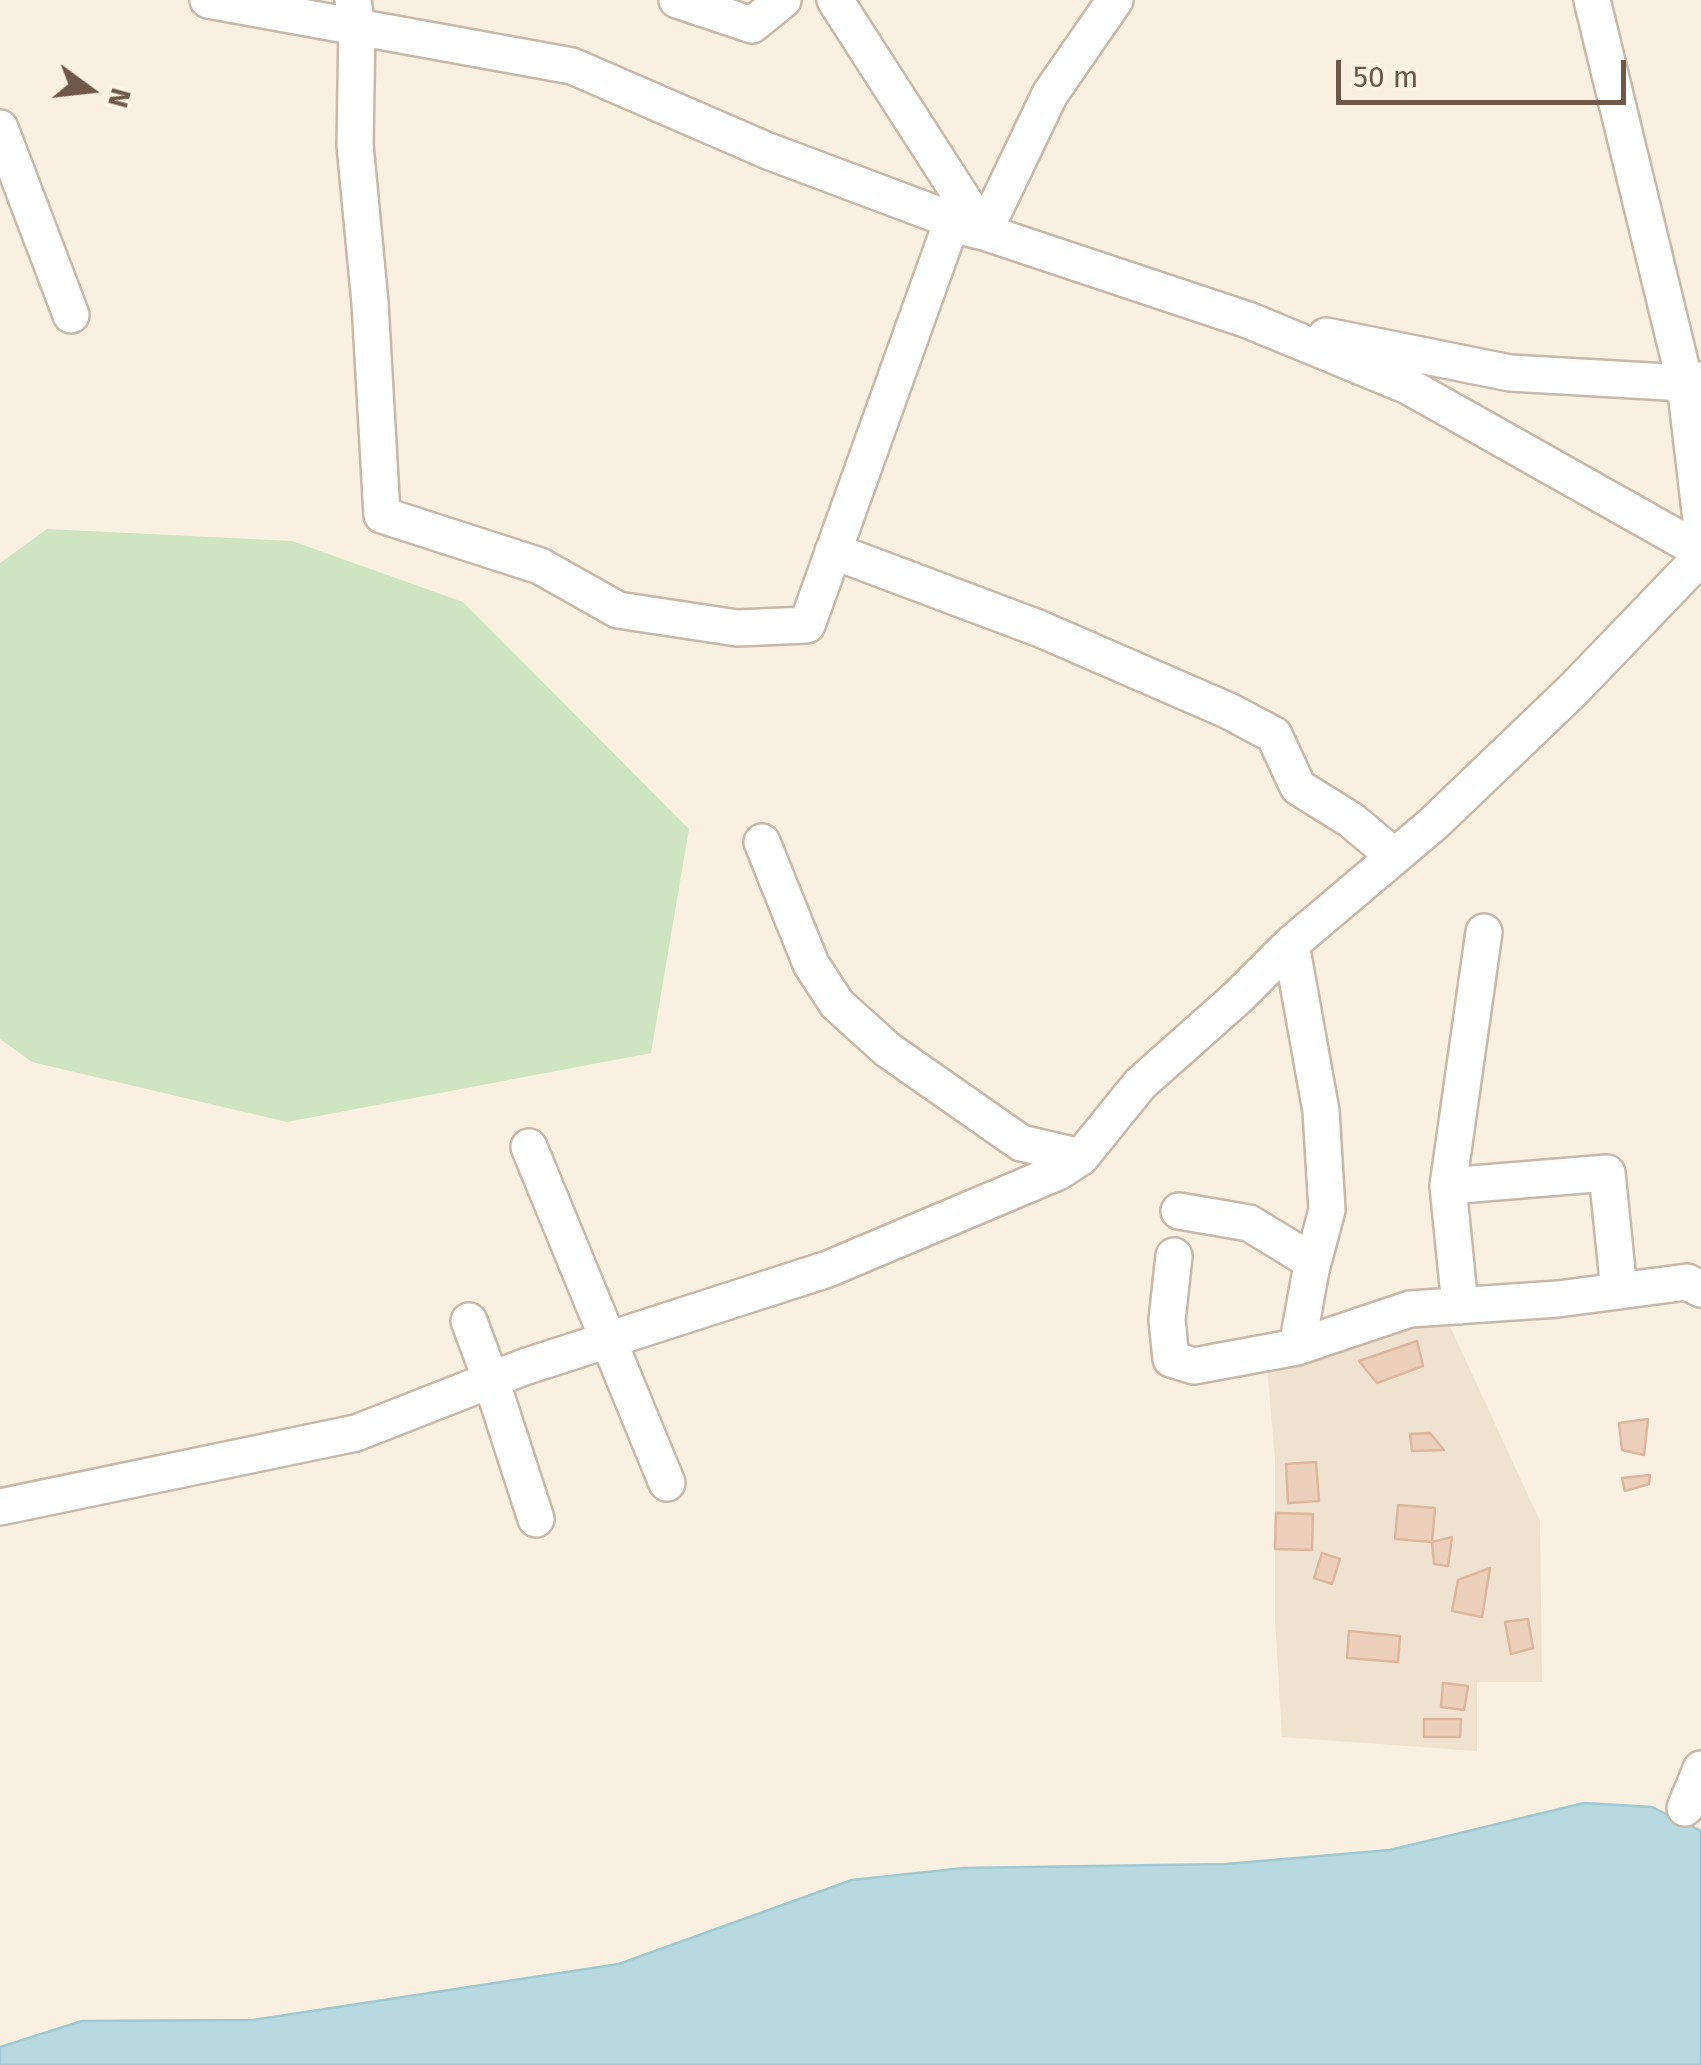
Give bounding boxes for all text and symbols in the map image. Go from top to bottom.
north arrow [40,40,140,140]
scale bar [1341,40,1631,102]
text: 50 m [1353,59,1418,95]
text: N [101,85,138,111]

